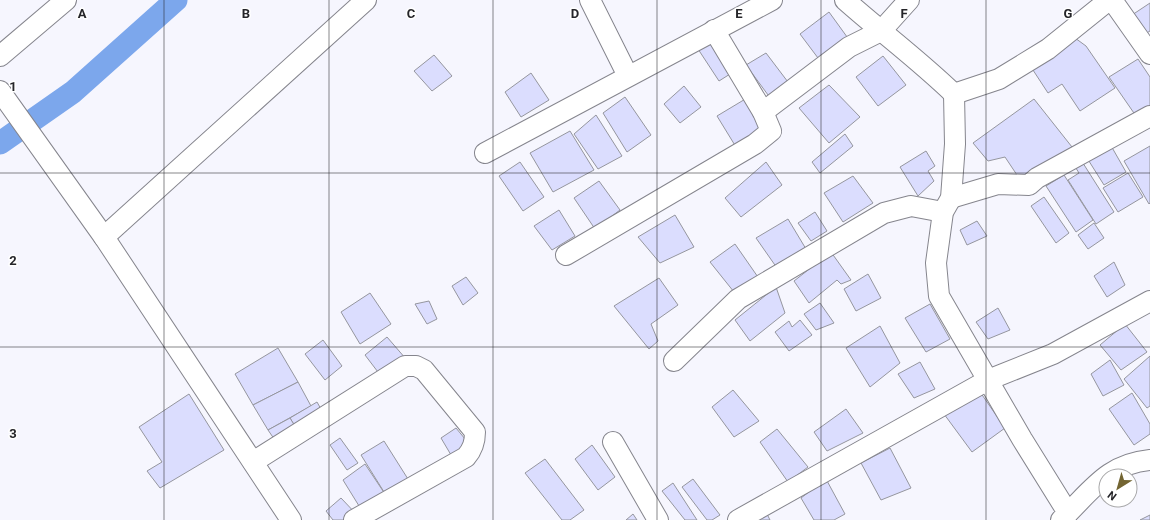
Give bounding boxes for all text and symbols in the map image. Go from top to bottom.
text: A [78,6,87,21]
text: B [242,6,250,21]
text: C [407,6,416,21]
text: D [571,6,579,21]
text: E [735,6,743,21]
text: F [900,6,908,21]
text: G [1064,6,1073,21]
text: 1 [9,79,17,94]
text: 2 [9,253,17,268]
text: 3 [9,426,17,441]
north arrow [1098,468,1138,508]
text: N [1105,488,1119,503]

